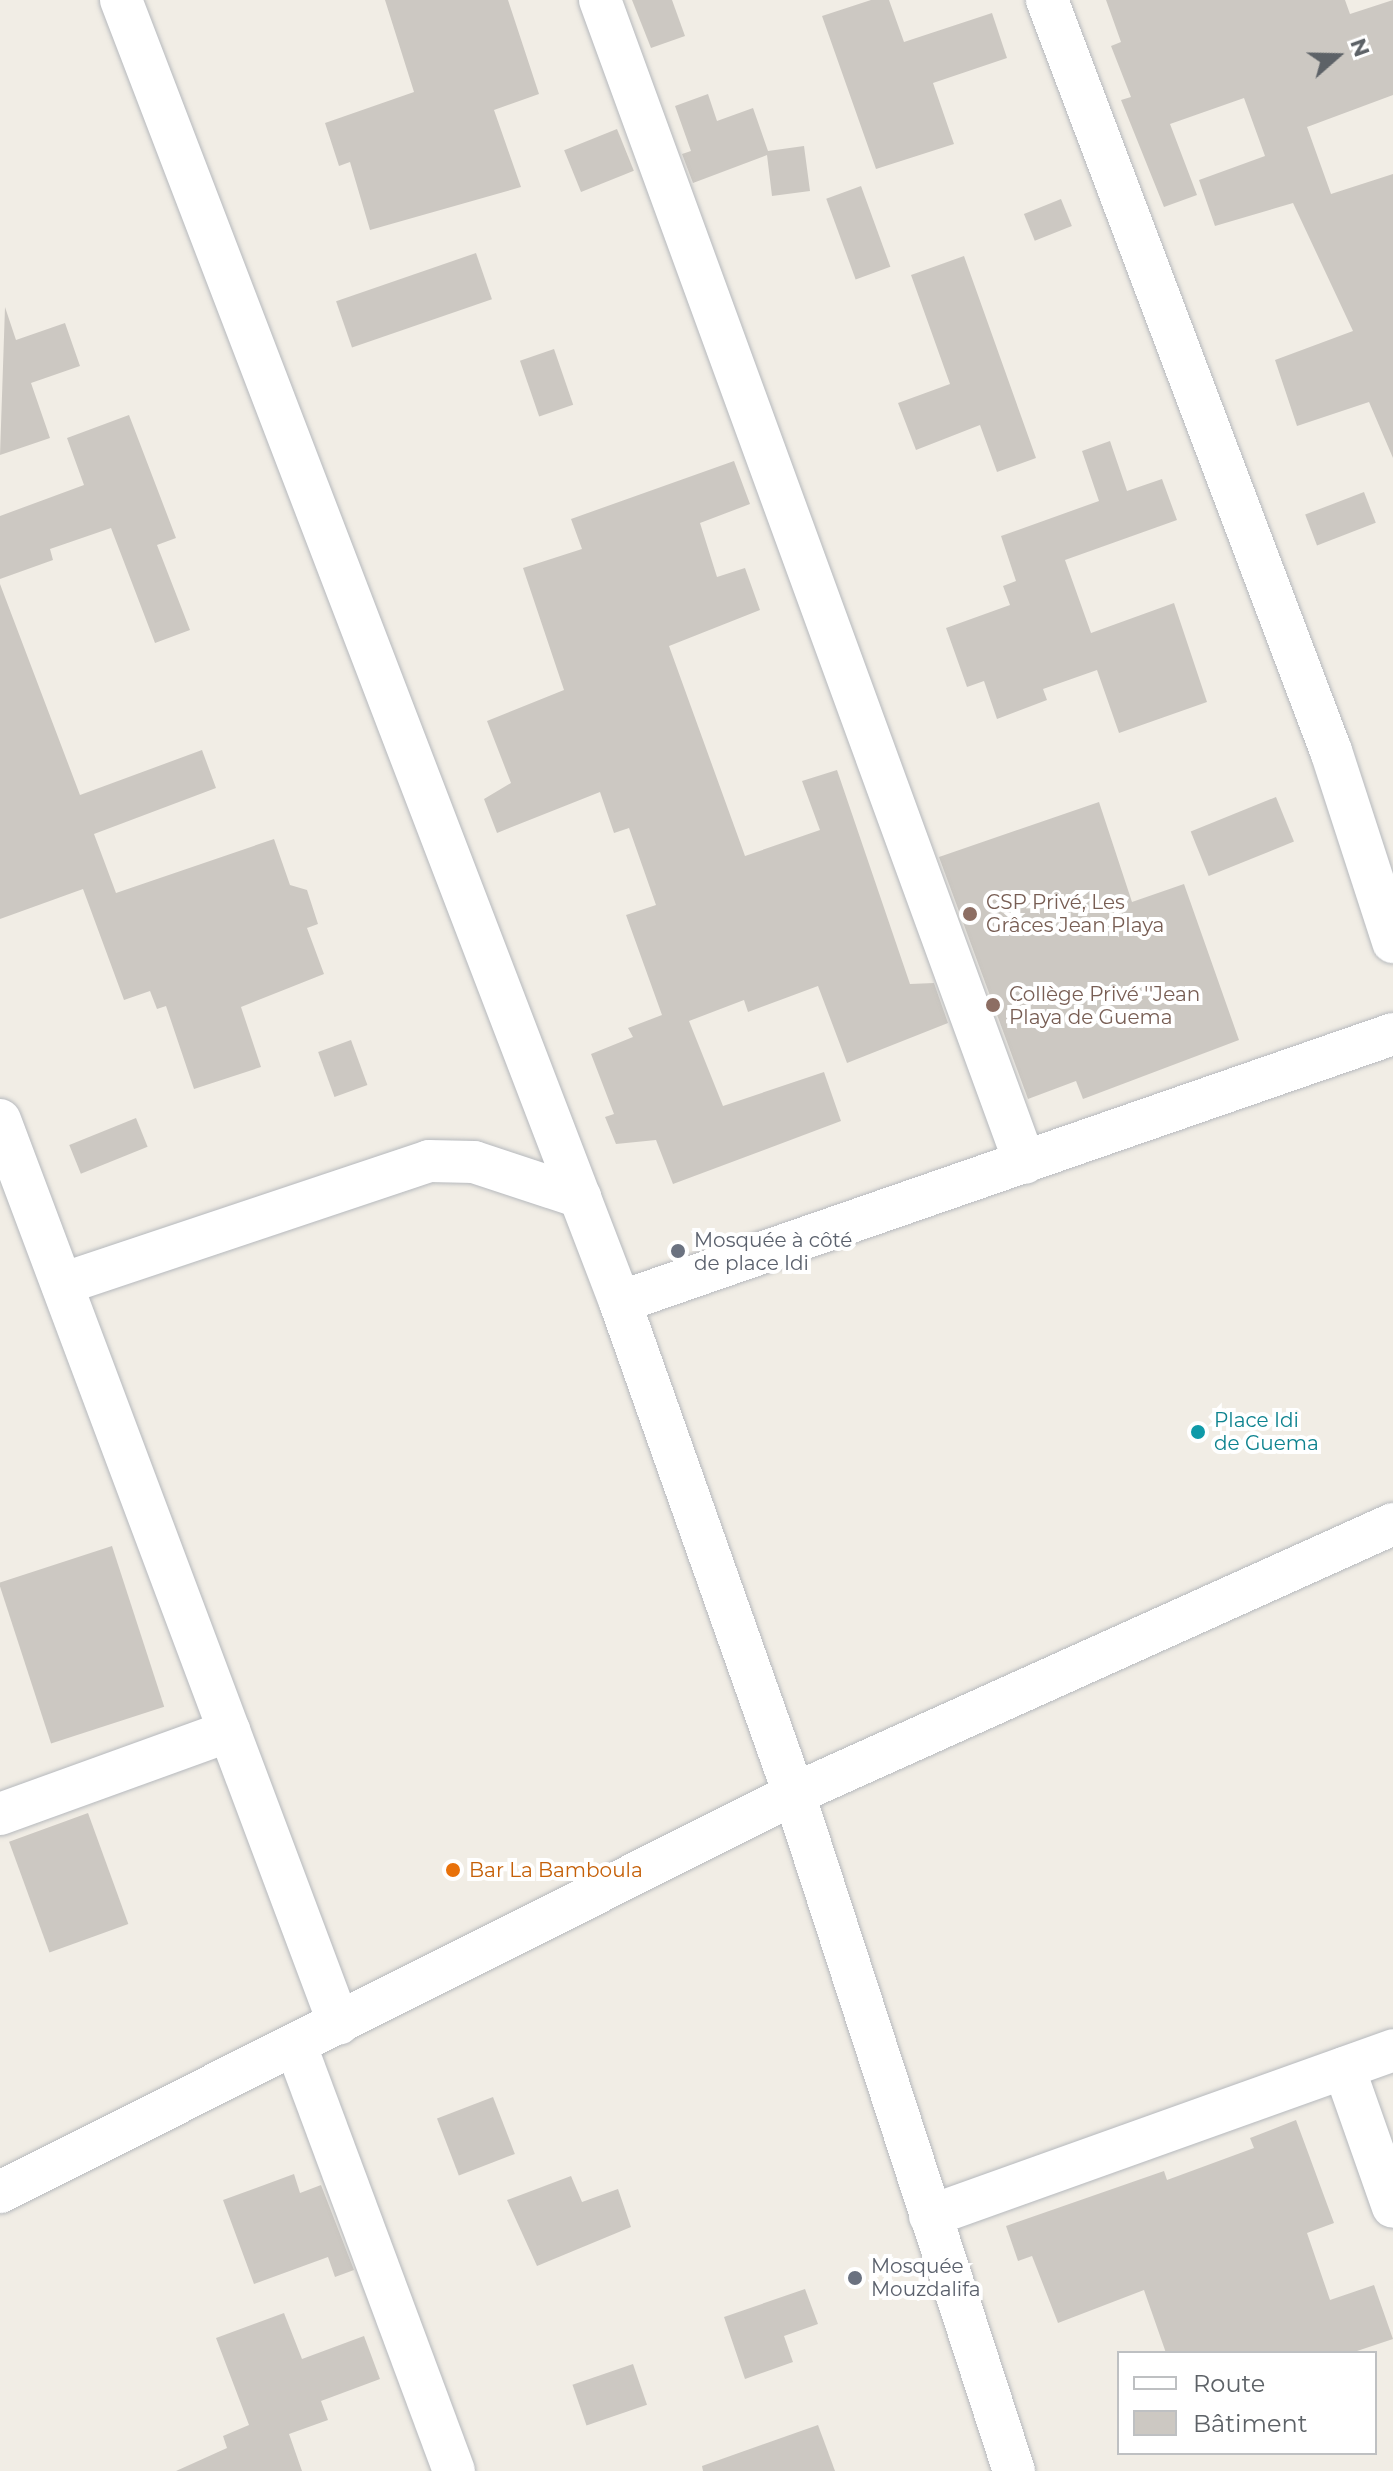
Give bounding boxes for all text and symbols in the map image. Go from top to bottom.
north arrow [1297,16,1377,96]
text: N [1344,35,1376,61]
place label: CSP Privé, Les Grâces Jean Playa [986,890,1164,937]
marker: CSP Privé, Les Grâces Jean Playa [961,905,979,923]
place label: Collège Privé ''Jean Playa de Guema [1009,982,1200,1029]
marker: Collège Privé ''Jean Playa de Guema [984,996,1002,1014]
place label: Mosquée à côté de place Idi [694,1228,852,1275]
marker: Mosquée à côté de place Idi [669,1242,687,1260]
place label: Place Idi de Guema [1214,1408,1319,1455]
marker: Place Idi de Guema [1189,1423,1207,1441]
place label: Bar La Bamboula [469,1858,643,1882]
marker: Bar La Bamboula [444,1861,462,1879]
place label: Mosquée Mouzdalifa [871,2254,981,2301]
marker: Mosquée Mouzdalifa [846,2269,864,2287]
legend [1117,2351,1377,2455]
text: Route [1193,2369,1265,2398]
text: Bâtiment [1193,2409,1307,2438]

